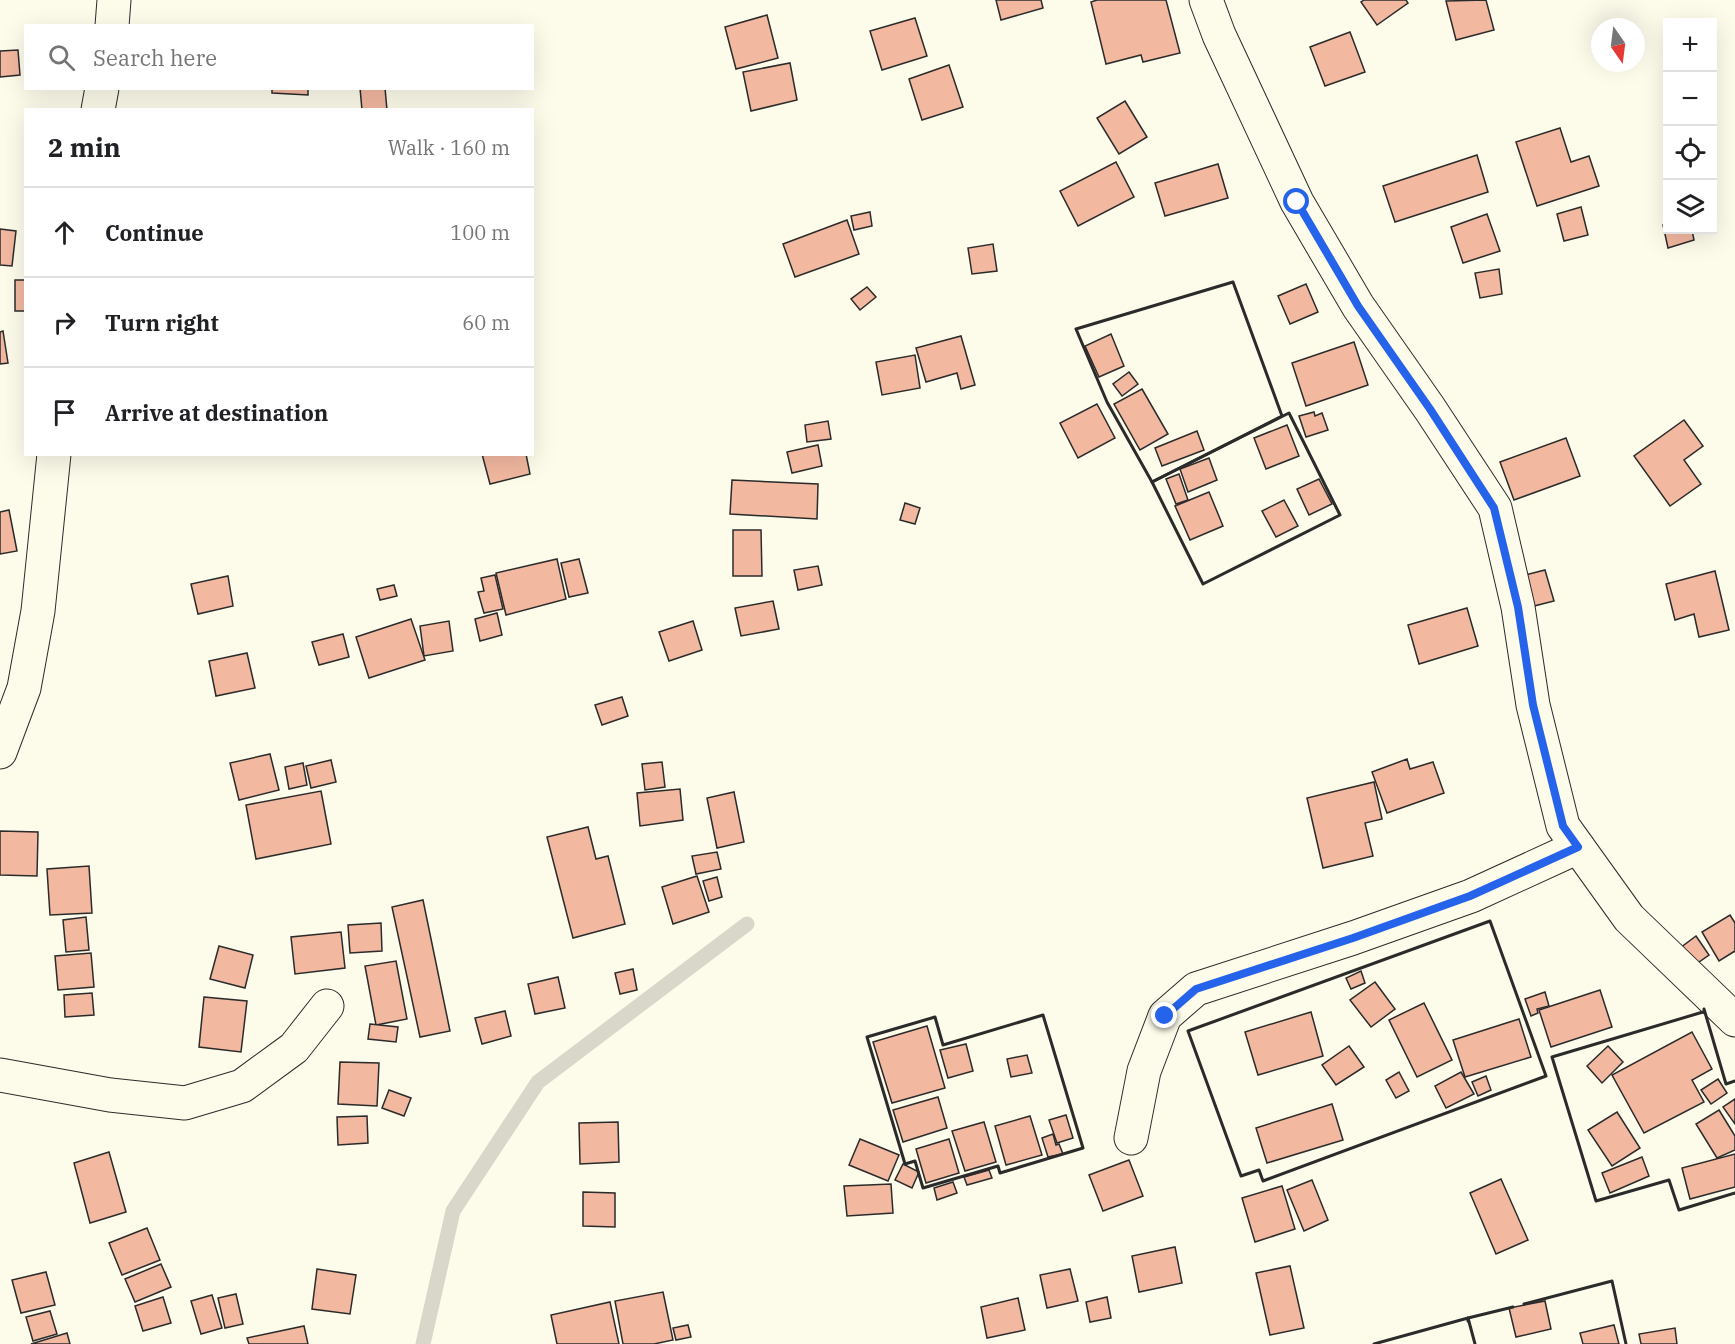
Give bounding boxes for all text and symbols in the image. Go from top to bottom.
north arrow [1591,18,1645,72]
map controls [1663,18,1717,234]
button: + [1663,18,1717,72]
search box [24,24,534,90]
icon: search [45,41,78,74]
text: Search here [93,43,217,72]
button: − [1663,72,1717,126]
button: locate [1663,126,1717,180]
text: 2 min [48,130,121,164]
text: Walk · 160 m [388,134,510,161]
button: layers [1663,180,1717,234]
route start [1283,188,1309,214]
icon: ahead [48,216,81,249]
text: Continue [105,218,204,247]
text: 100 m [450,219,510,246]
icon: right [48,306,81,339]
text: Turn right [105,308,219,337]
text: 60 m [462,309,510,336]
icon: arrive [48,396,81,429]
text: Arrive at destination [105,398,328,427]
route end [1151,1002,1177,1028]

